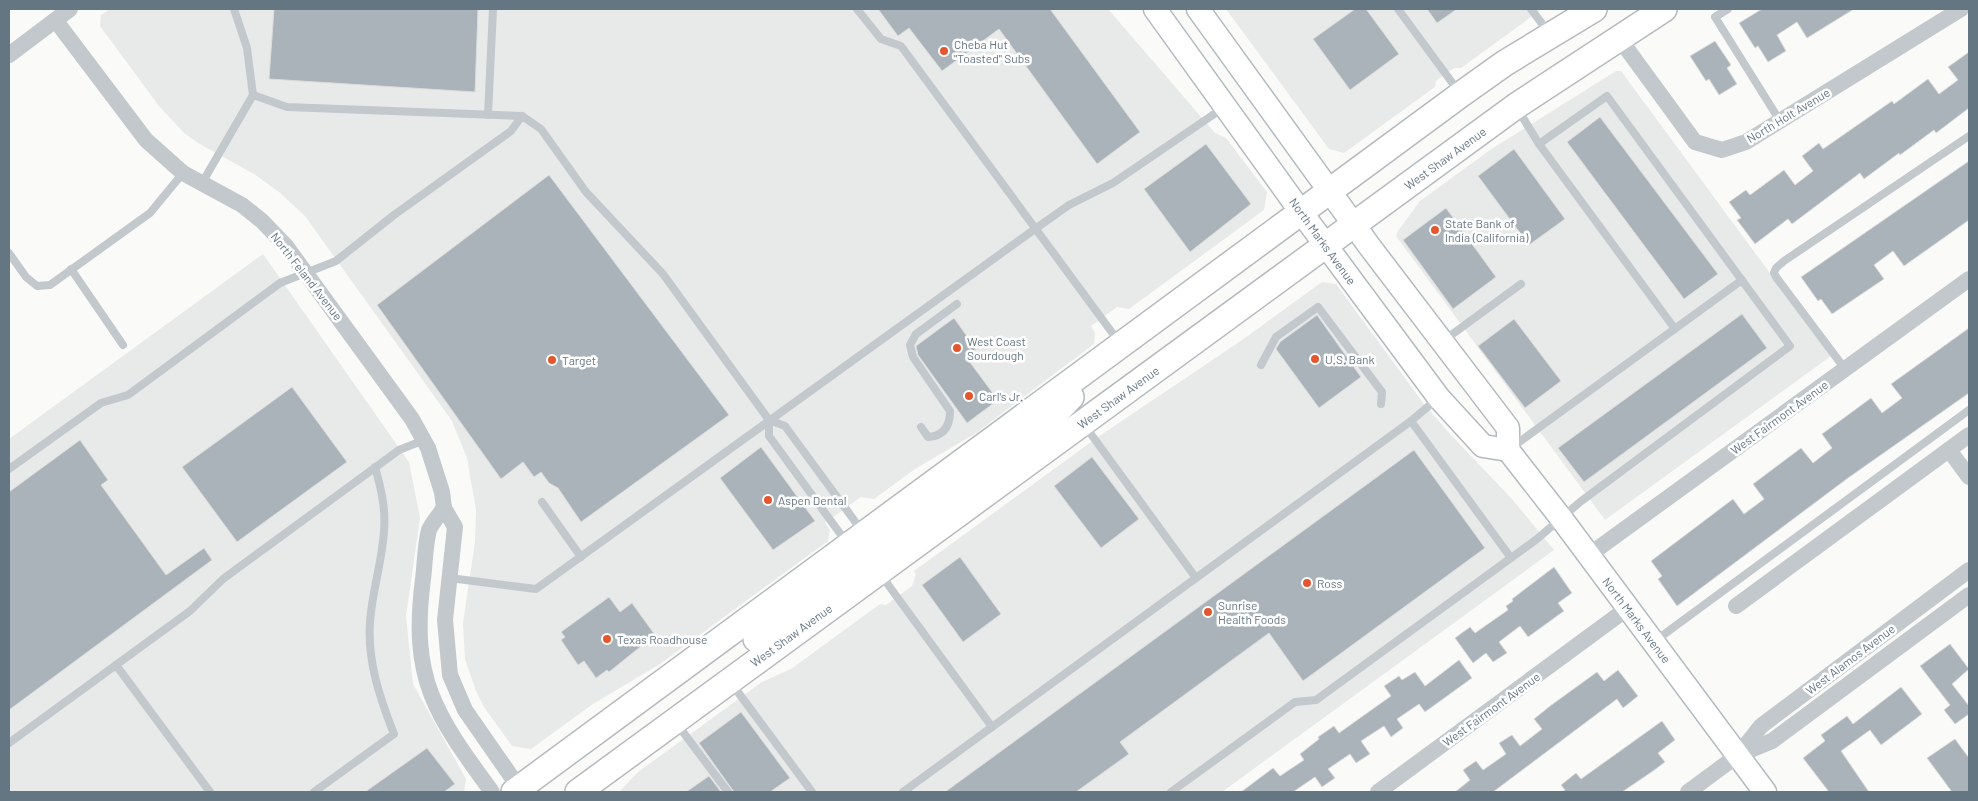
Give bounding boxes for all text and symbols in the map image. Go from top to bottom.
place label: Cheba Hut "Toasted" Subs [954,37,1030,65]
marker: Cheba Hut "Toasted" Subs [938,45,950,57]
street label: North Holt Avenue [1744,85,1832,145]
street label: West Shaw Avenue [1401,124,1489,192]
street label: North Marks Avenue [1287,195,1359,287]
place label: State Bank of India (California) [1445,216,1529,244]
marker: State Bank of India (California) [1429,224,1441,236]
street label: North Feland Avenue [268,229,346,323]
place label: West Coast Sourdough [967,334,1026,362]
marker: West Coast Sourdough [951,342,963,354]
place label: U.S. Bank [1325,352,1375,366]
place label: Target [562,353,596,367]
marker: U.S. Bank [1309,353,1321,365]
marker: Target [546,354,558,366]
street label: West Shaw Avenue [1074,363,1162,431]
street label: West Fairmont Avenue [1728,377,1830,457]
place label: Carl's Jr. [979,389,1023,403]
marker: Carl's Jr. [963,390,975,402]
place label: Aspen Dental [778,493,846,507]
marker: Aspen Dental [762,494,774,506]
street label: North Marks Avenue [1600,574,1674,666]
place label: Ross [1317,576,1342,590]
marker: Ross [1301,577,1313,589]
place label: Sunrise Health Foods [1218,598,1286,626]
street label: West Shaw Avenue [747,601,835,669]
marker: Sunrise Health Foods [1202,606,1214,618]
street label: West Alamos Avenue [1803,621,1897,697]
place label: Texas Roadhouse [617,632,707,646]
marker: Texas Roadhouse [601,633,613,645]
street label: West Fairmont Avenue [1440,669,1542,749]

